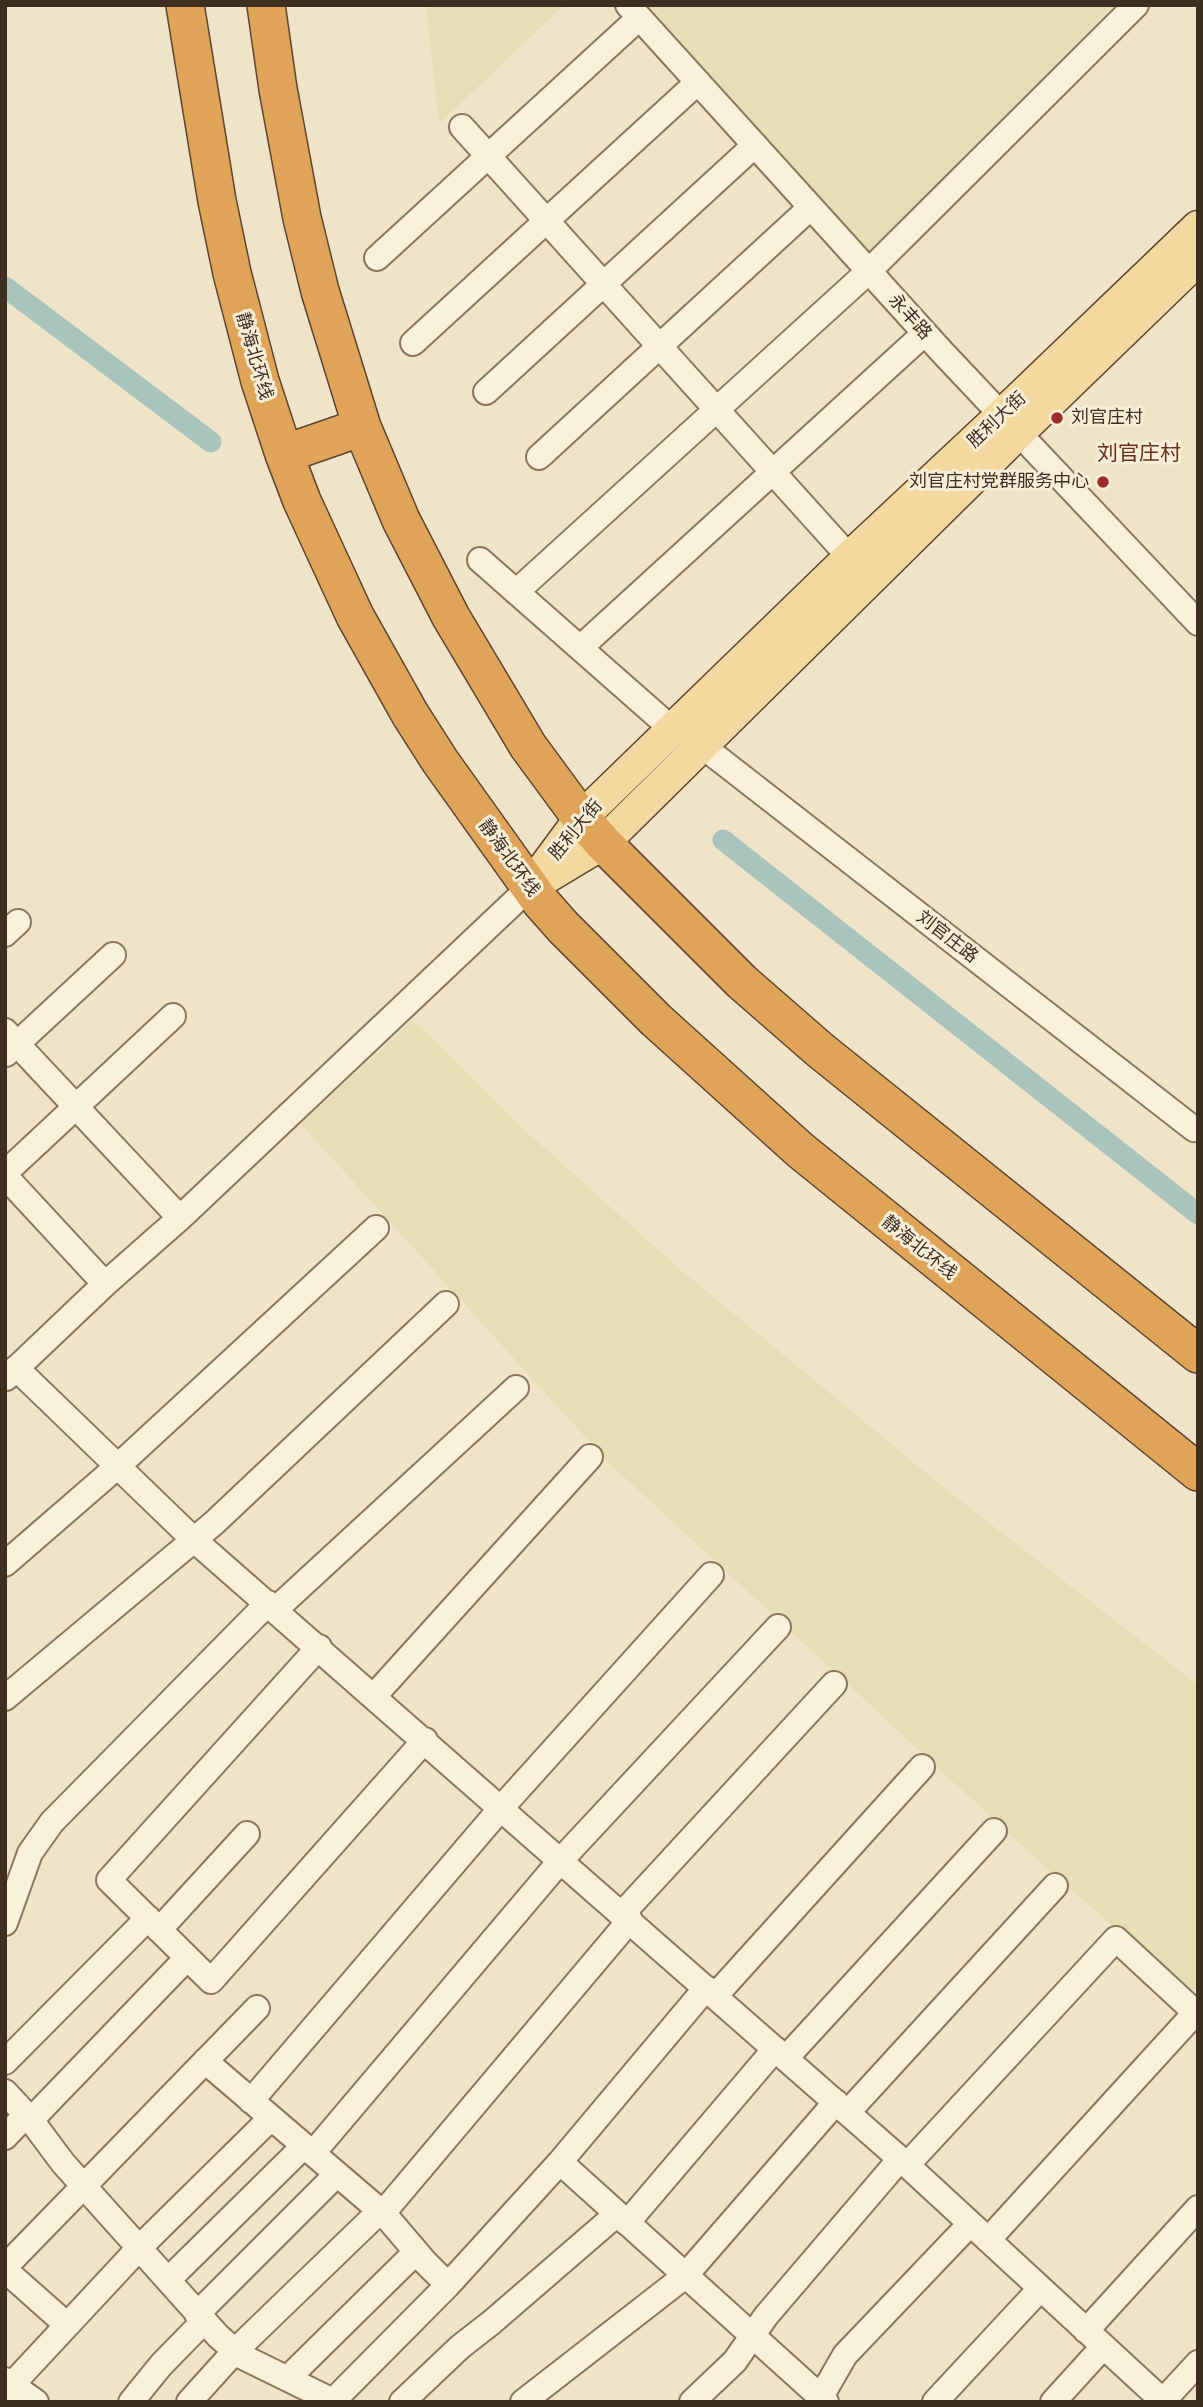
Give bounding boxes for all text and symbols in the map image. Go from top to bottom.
street label: 永丰路 [884,290,936,344]
street label: 静海北环线 [231,310,277,402]
street label: 胜利大街 [963,388,1031,452]
place label: 刘官庄村 [1071,407,1143,429]
marker: 刘官庄村 [1049,410,1065,426]
district label: 刘官庄村 [1097,441,1181,467]
place label: 刘官庄村党群服务中心 [909,471,1089,493]
marker: 刘官庄村党群服务中心 [1095,474,1111,490]
street label: 胜利大街 [545,795,607,865]
street label: 静海北环线 [474,815,544,901]
street label: 刘官庄路 [912,906,982,968]
street label: 静海北环线 [877,1211,961,1285]

